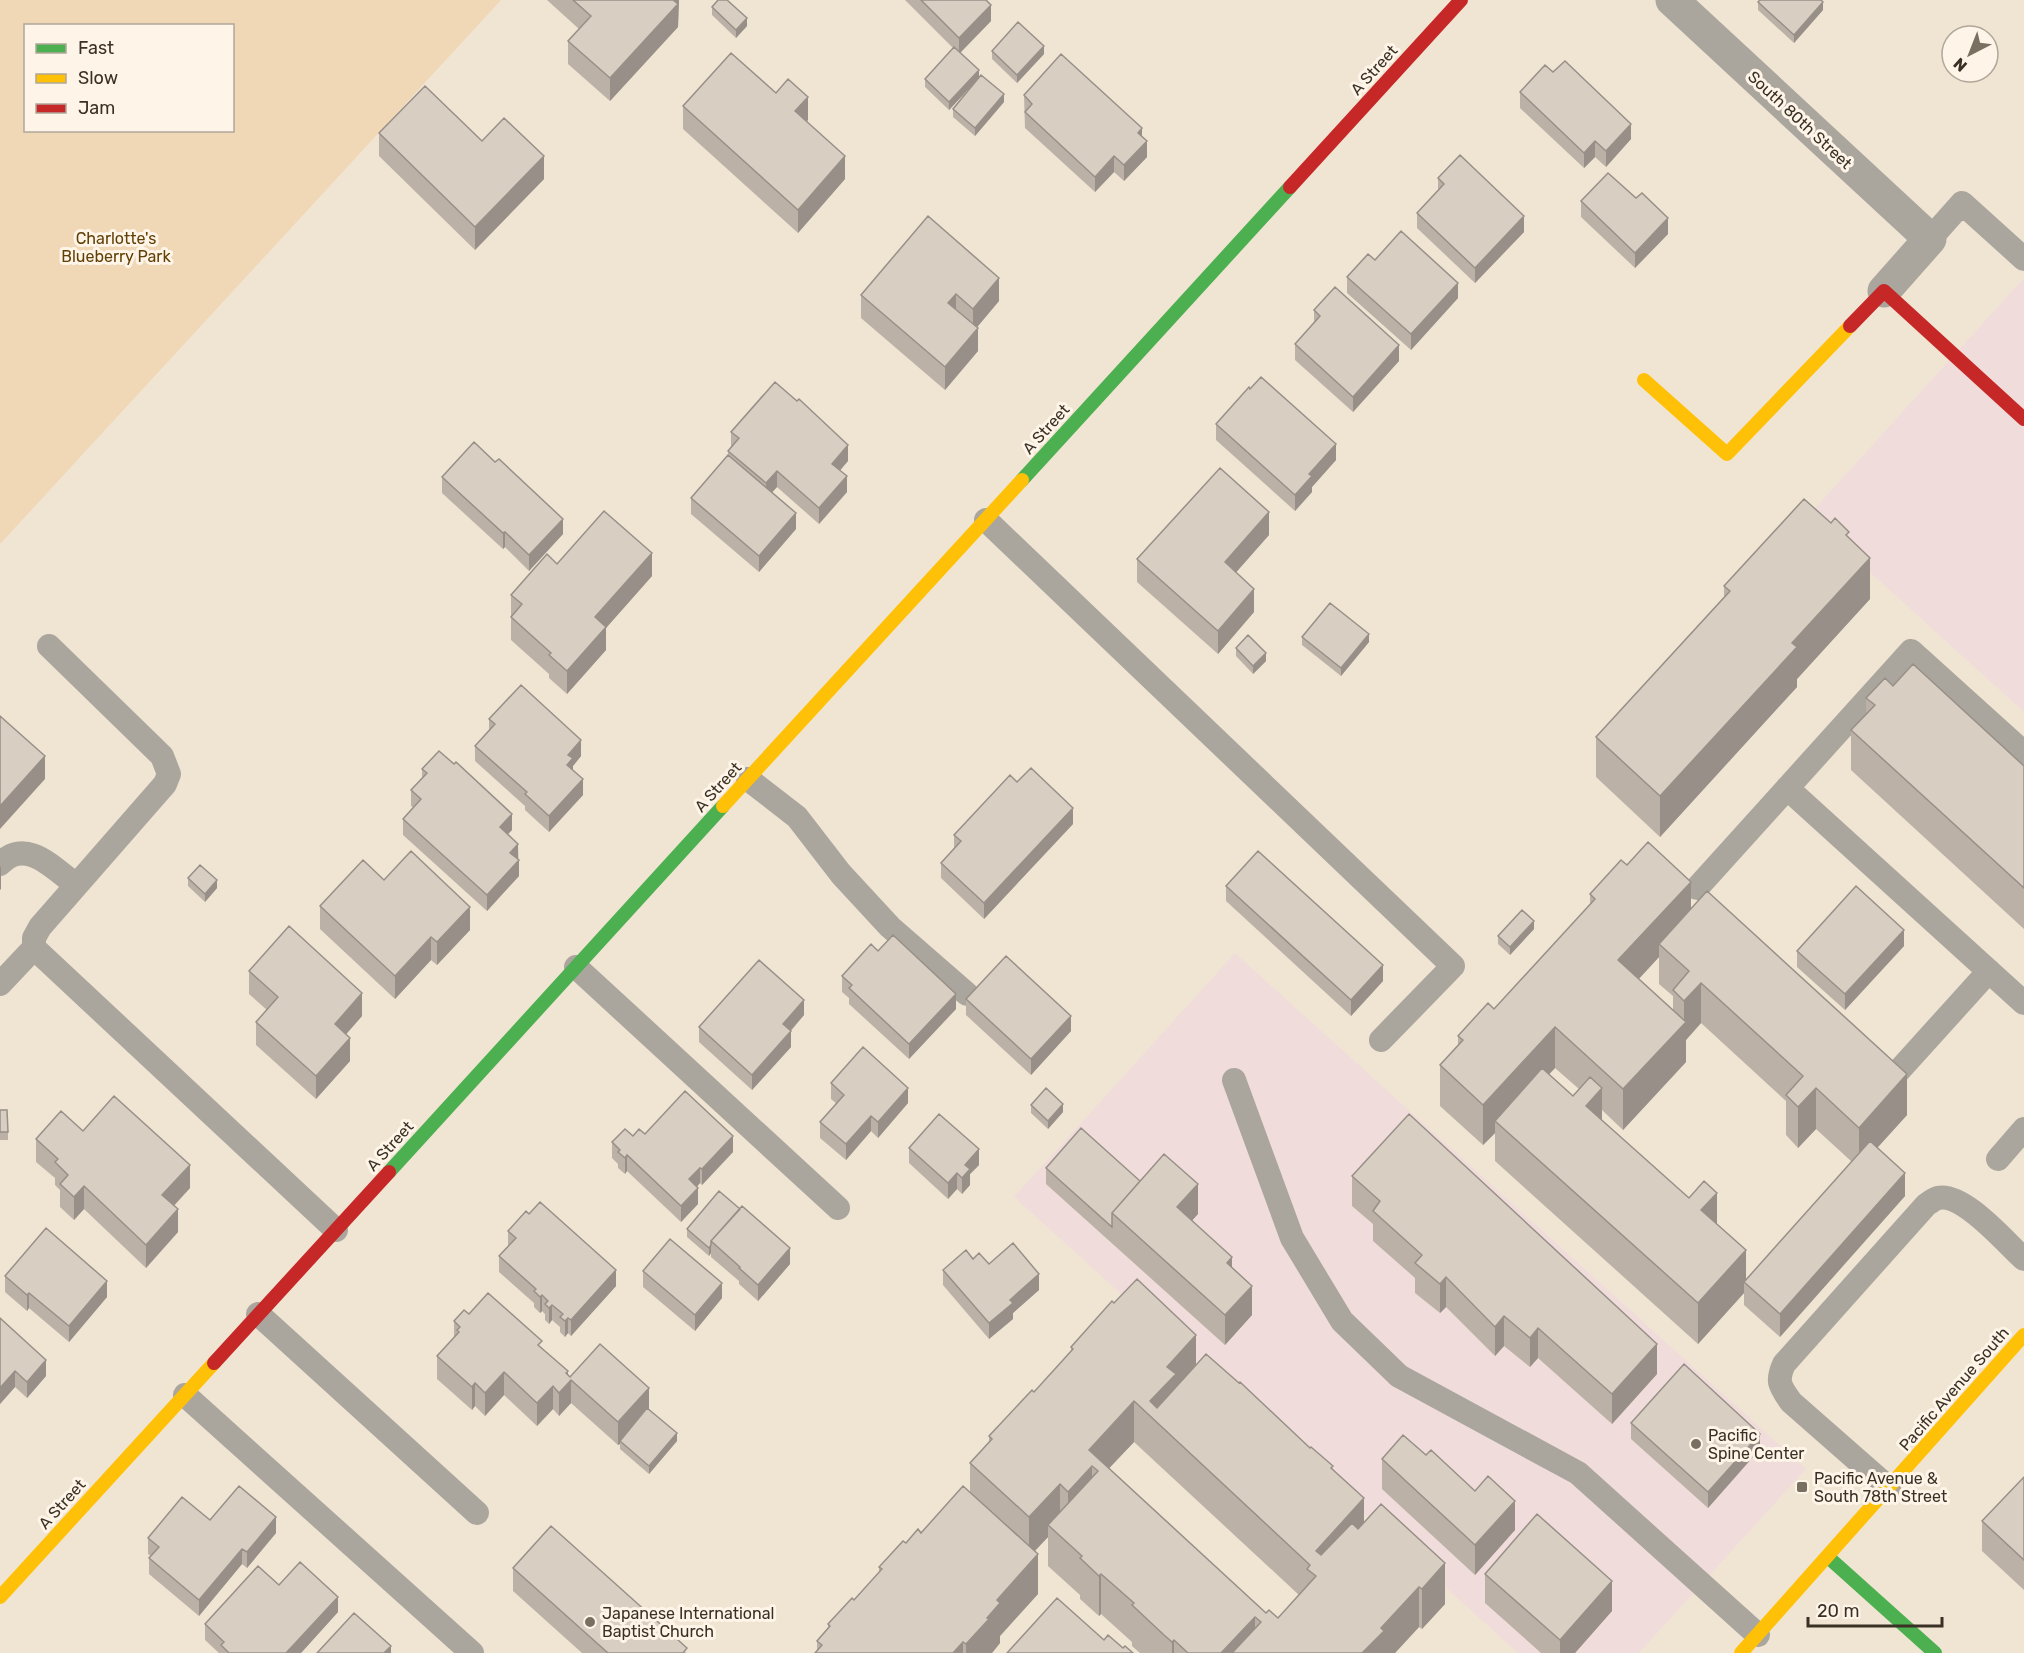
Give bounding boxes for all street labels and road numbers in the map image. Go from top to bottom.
street label: A Street [1347,41,1401,99]
street label: South 80th Street [1744,67,1856,173]
street label: A Street [1019,400,1073,458]
street label: A Street [691,758,745,816]
street label: A Street [363,1117,417,1175]
street label: Pacific Avenue South [1895,1323,2013,1455]
street label: A Street [35,1475,89,1533]

